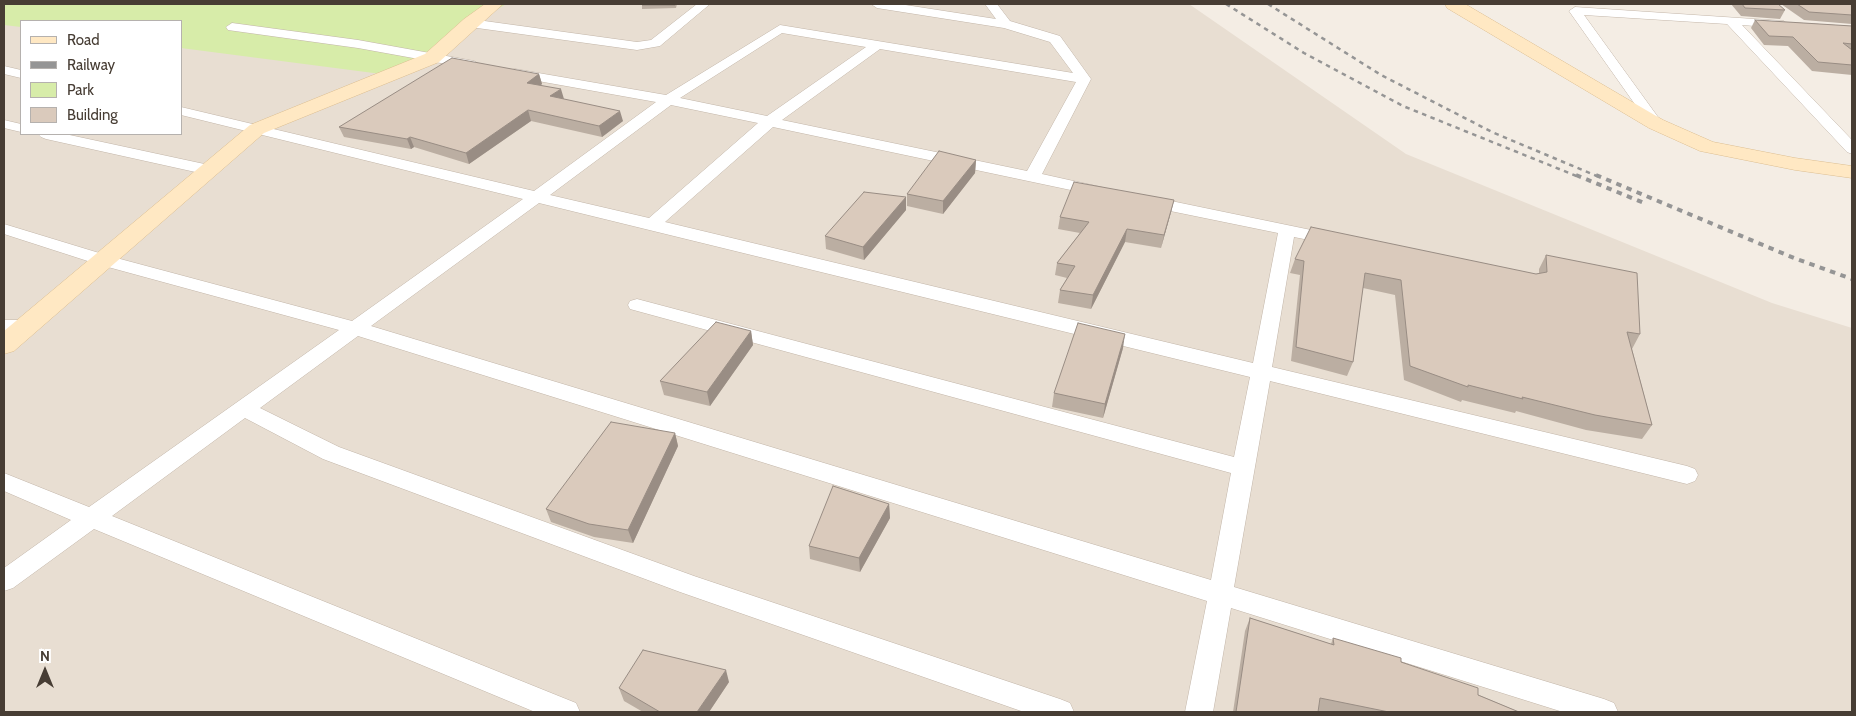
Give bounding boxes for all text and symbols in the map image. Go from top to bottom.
legend [20,20,182,135]
text: Road [67,31,100,49]
text: Railway [67,56,115,74]
text: Park [67,81,94,99]
text: Building [67,106,118,124]
north arrow [20,646,70,696]
text: N [40,647,50,665]

